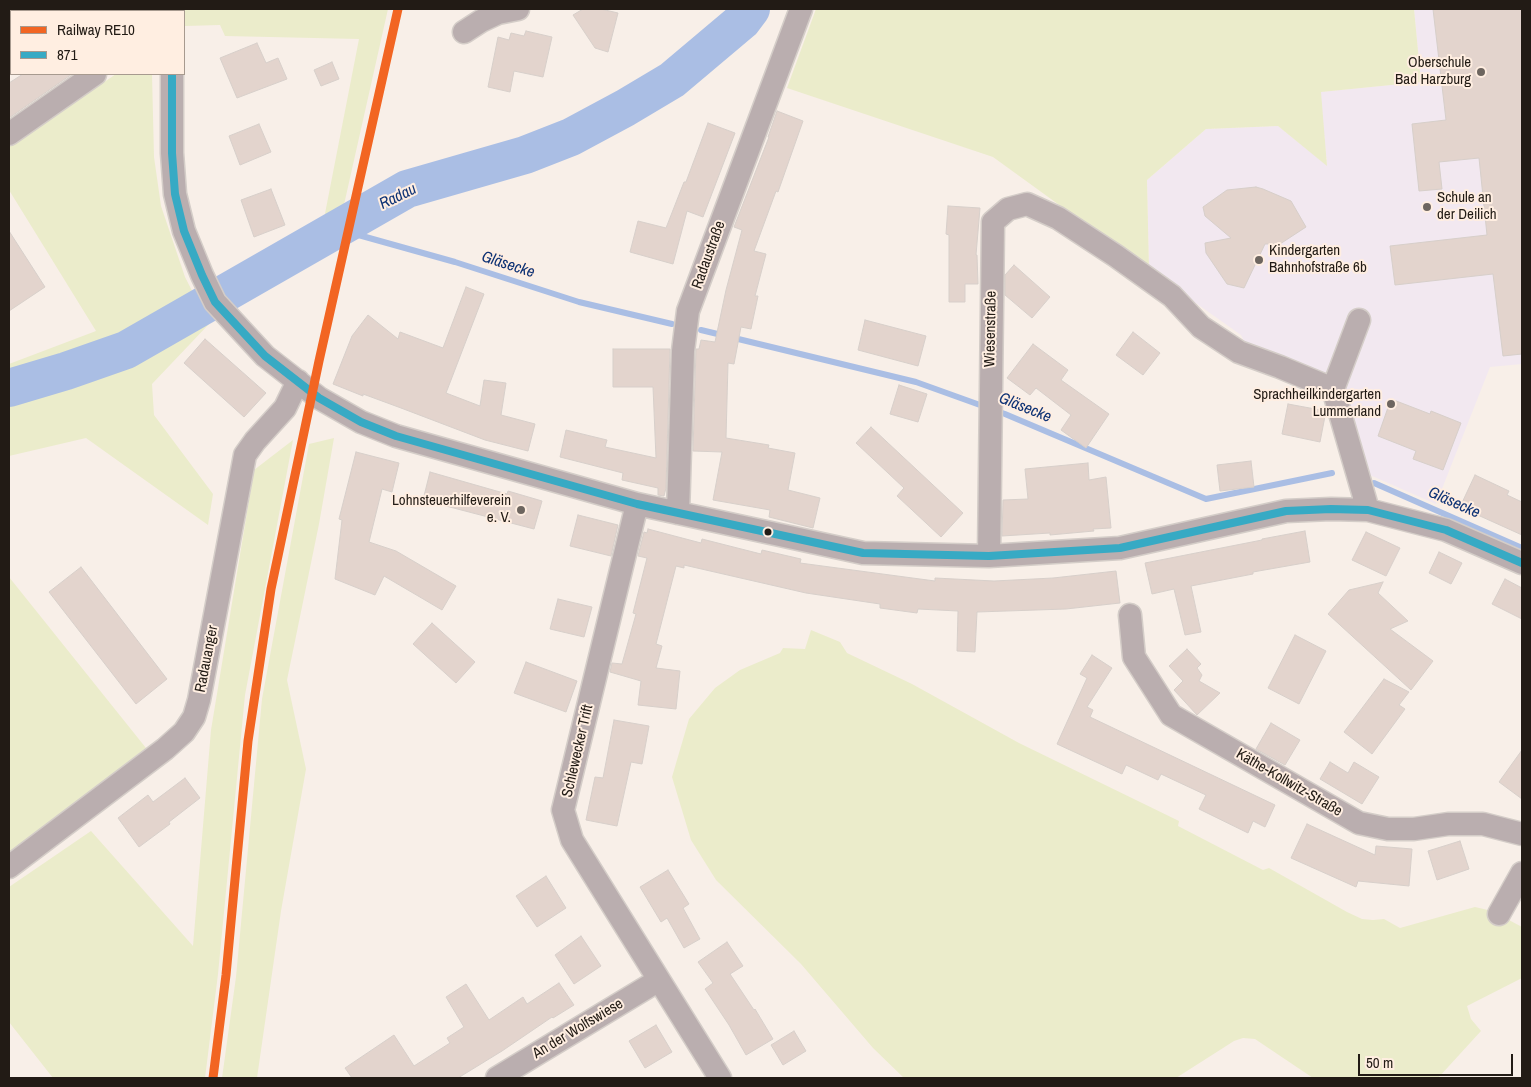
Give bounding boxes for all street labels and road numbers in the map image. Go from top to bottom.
street label: Radaustraße [688,219,730,291]
street label: Wiesenstraße [981,291,1001,367]
street label: Radauanger [192,624,222,694]
street label: Schlewecker Trift [559,703,597,799]
street label: Käthe-Kollwitz-Straße [1233,745,1345,821]
street label: An der Wolfswiese [530,995,626,1063]

